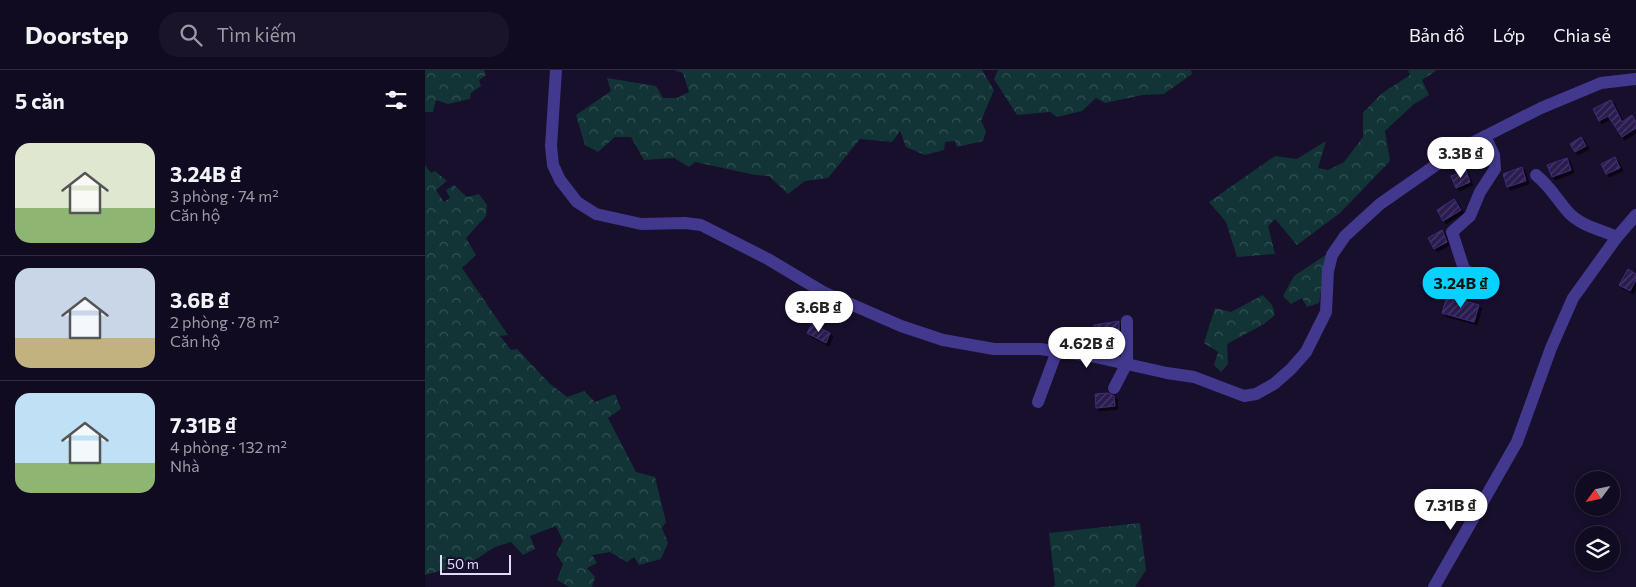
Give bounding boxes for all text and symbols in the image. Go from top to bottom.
search box [159,12,509,57]
text: Doorstep [25,20,129,49]
icon: search [177,21,205,49]
text: Tìm kiếm [217,23,296,46]
text: Bản đồ [1409,24,1465,46]
text: Lớp [1493,24,1525,46]
text: Chia sẻ [1553,24,1611,46]
icon: filters [382,86,410,114]
text: 5 căn [15,88,65,113]
pin: 3.3B ₫ [1420,136,1502,179]
text: 3.3B ₫ [1438,143,1484,162]
text: 3.24B ₫ [170,161,242,186]
icon: home [55,163,115,223]
text: 3 phòng · 74 m² [170,186,279,205]
text: Căn hộ [170,205,220,224]
pin: 3.24B ₫ [1415,266,1507,309]
text: 3.24B ₫ [1434,273,1488,292]
text: 3.6B ₫ [170,287,230,312]
icon: home [55,288,115,348]
pin: 3.6B ₫ [778,290,860,333]
text: 3.6B ₫ [796,297,842,316]
text: 2 phòng · 78 m² [170,312,279,331]
pin: 4.62B ₫ [1041,326,1133,369]
text: Căn hộ [170,331,220,350]
text: 4.62B ₫ [1059,333,1115,352]
text: 7.31B ₫ [170,412,237,437]
icon: home [55,413,115,473]
text: 4 phòng · 132 m² [170,437,287,456]
text: Nhà [170,456,200,475]
north arrow [1575,471,1620,516]
map controls [1575,471,1620,571]
pin: 7.31B ₫ [1405,488,1497,531]
text: 7.31B ₫ [1425,495,1477,514]
button: layers [1575,526,1620,571]
scale bar [440,552,511,575]
text: 50 m [447,555,479,572]

